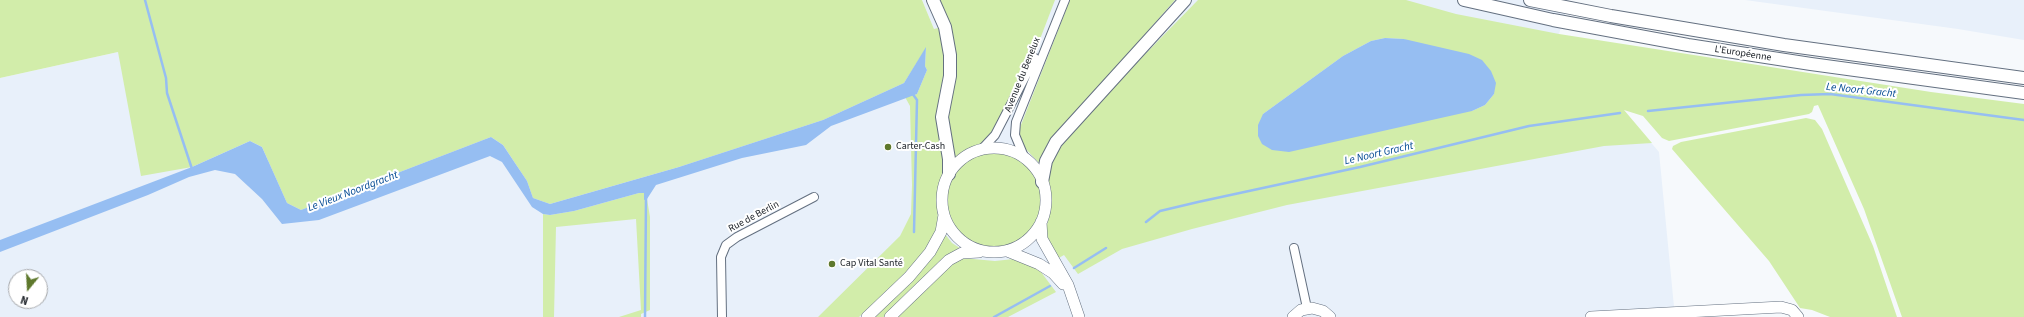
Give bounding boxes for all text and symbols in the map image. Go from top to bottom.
street label: Avenue du Benelux [1003,36,1043,114]
street label: L'Européenne [1714,44,1772,64]
water label: Le Noort Gracht [1825,81,1897,101]
water label: Le Noort Gracht [1343,140,1415,168]
place label: Carter-Cash [896,141,945,153]
marker: Carter-Cash [883,142,893,152]
water label: Le Vieux Noordgracht [306,169,400,215]
street label: Rue de Berlin [727,199,781,235]
place label: Cap Vital Santé [840,258,903,270]
marker: Cap Vital Santé [827,259,837,269]
north arrow [8,269,48,309]
text: N [19,292,30,308]

